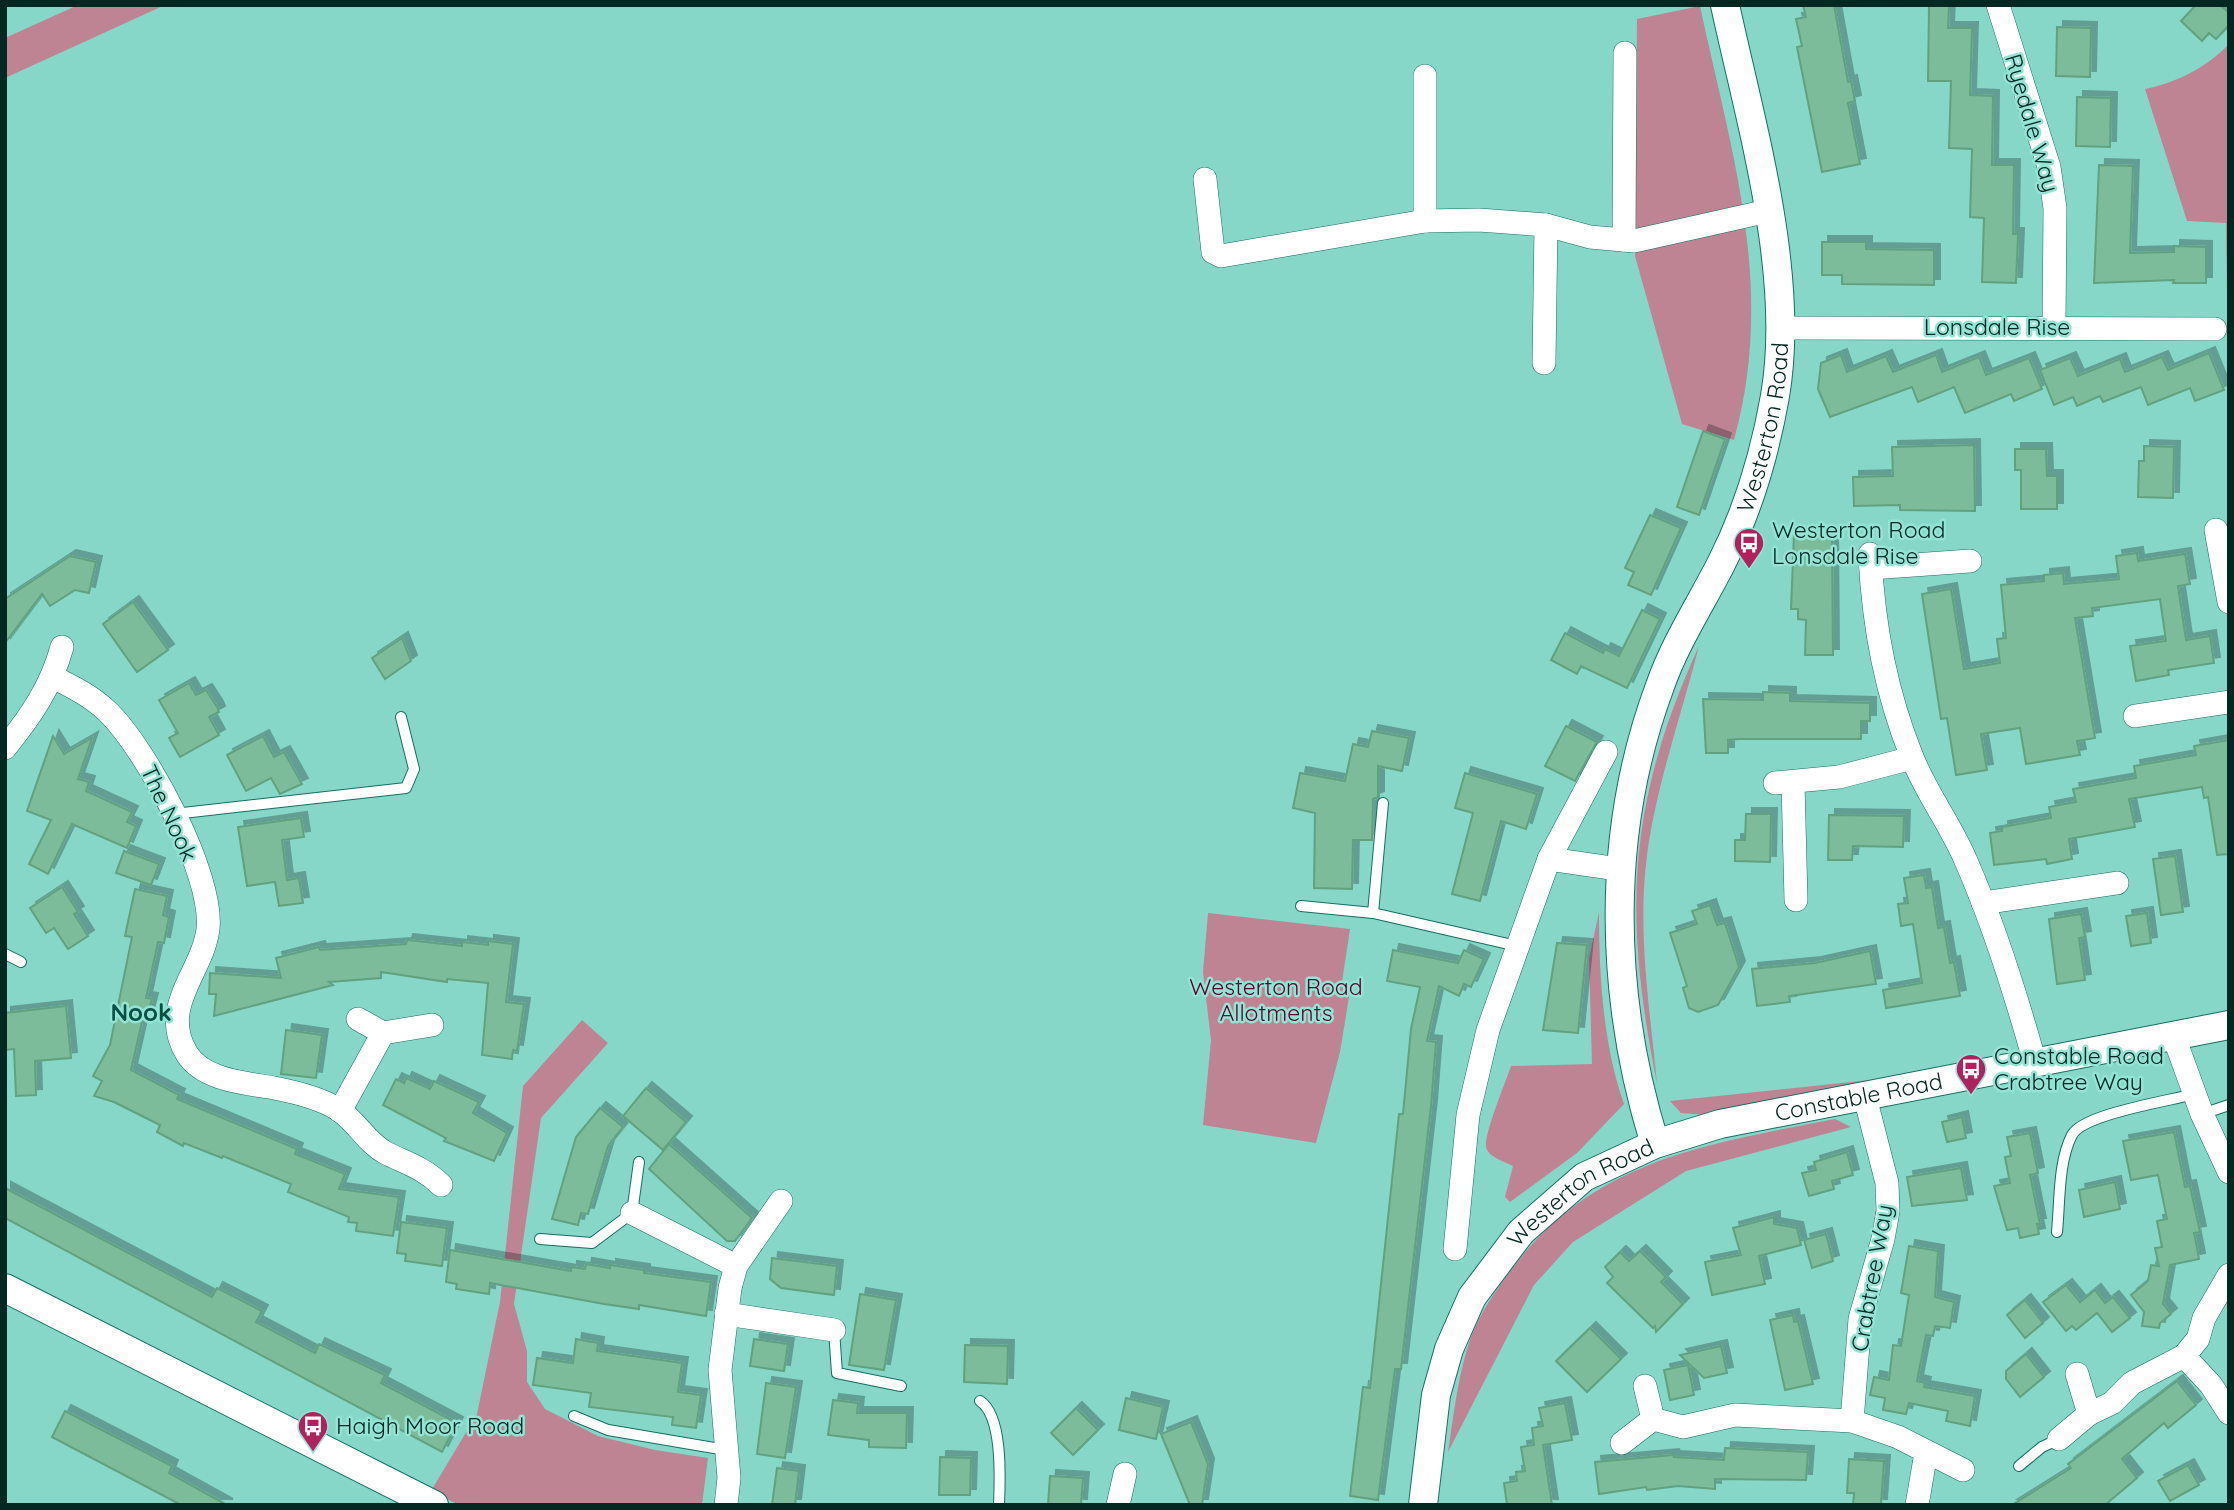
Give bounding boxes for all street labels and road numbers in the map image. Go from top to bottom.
street label: Ryedale Way [1999,50,2066,195]
street label: Lonsdale Rise [1924,312,2070,341]
street label: Westerton Road [1730,342,1794,516]
street label: The Nook [135,760,204,866]
street label: Constable Road [1772,1066,1945,1127]
street label: Westerton Road [1500,1132,1658,1252]
street label: Crabtree Way [1844,1202,1899,1354]

